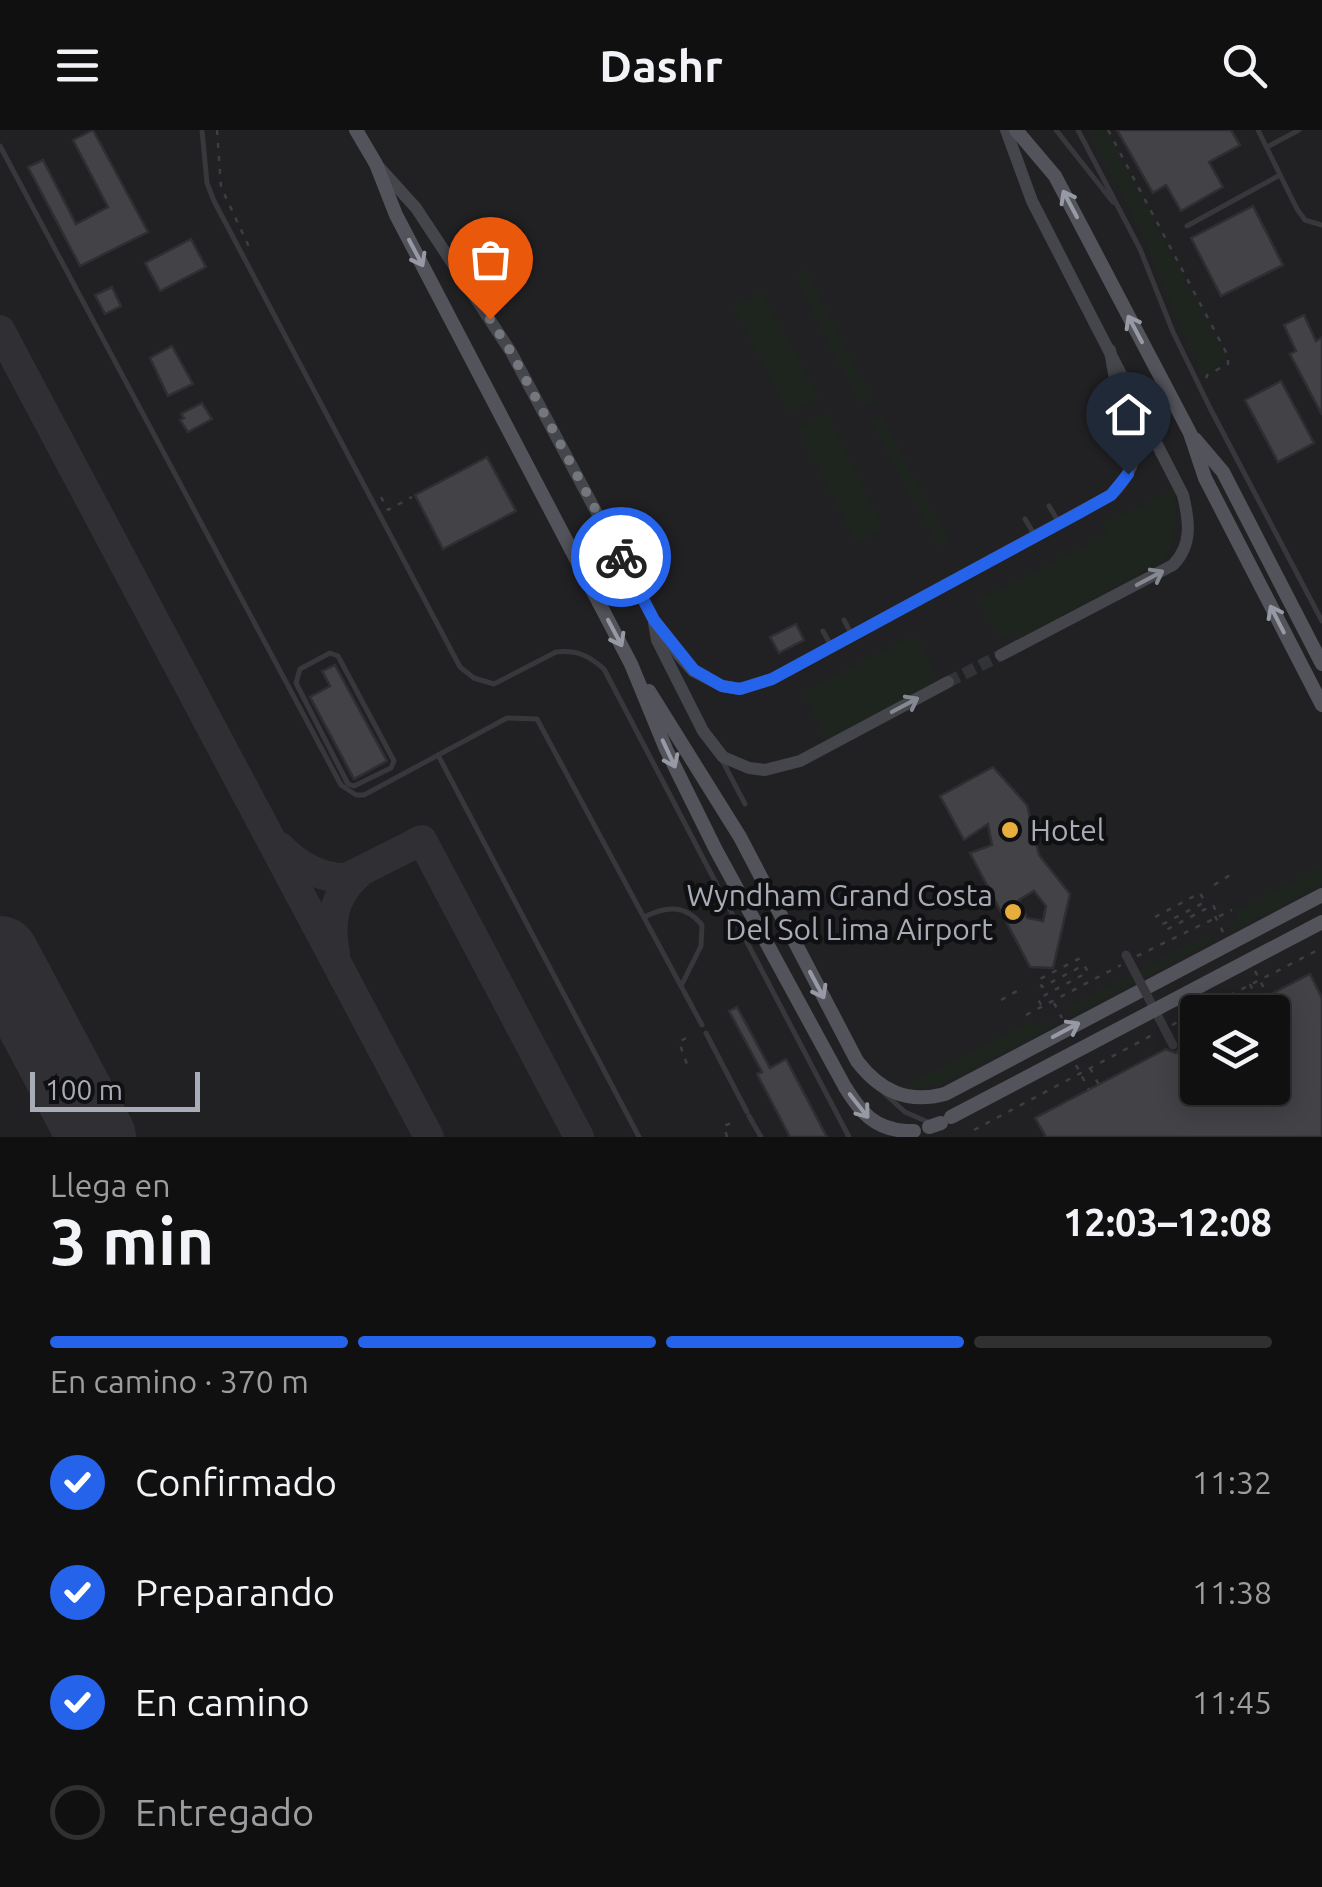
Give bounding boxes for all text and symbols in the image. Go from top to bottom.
icon: menu [50,38,105,93]
icon: search [1217,38,1272,93]
text: Dashr [599,40,723,91]
one-way arrow [1059,190,1079,220]
pin [448,217,533,320]
icon: bag [463,232,518,287]
one-way arrow [407,237,426,267]
one-way arrow [1125,314,1144,344]
pin [1086,372,1171,475]
icon: home [1101,387,1156,442]
courier [571,507,671,607]
icon: bike [594,530,649,585]
one-way arrow [1135,567,1165,587]
one-way arrow [1267,604,1286,634]
one-way arrow [606,617,625,647]
one-way arrow [890,695,920,715]
one-way arrow [661,738,679,769]
place label: Hotel [1030,813,1105,847]
marker: Hotel [999,819,1021,841]
place label: Wyndham Grand Costa Del Sol Lima Airport [687,878,993,946]
marker: Wyndham Grand Costa Del Sol Lima Airport [1002,901,1024,923]
one-way arrow [808,970,827,1000]
map controls [1180,995,1290,1105]
button: layers [1180,995,1290,1105]
one-way arrow [1050,1020,1080,1039]
scale bar [30,1067,200,1111]
text: 100 m [45,1074,123,1105]
one-way arrow [848,1092,869,1119]
text: Llega en [50,1167,170,1203]
text: 12:03–12:08 [1063,1201,1272,1243]
text: 3 min [50,1204,214,1277]
text: En camino · 370 m [50,1363,309,1399]
icon: check [50,1455,105,1510]
text: Confirmado [135,1461,337,1503]
text: 11:32 [1192,1464,1272,1500]
icon: check [50,1565,105,1620]
text: Preparando [135,1571,335,1613]
text: 11:38 [1192,1574,1272,1610]
icon: check [50,1675,105,1730]
text: En camino [135,1681,310,1723]
text: 11:45 [1192,1684,1272,1720]
text: Entregado [135,1791,314,1833]

